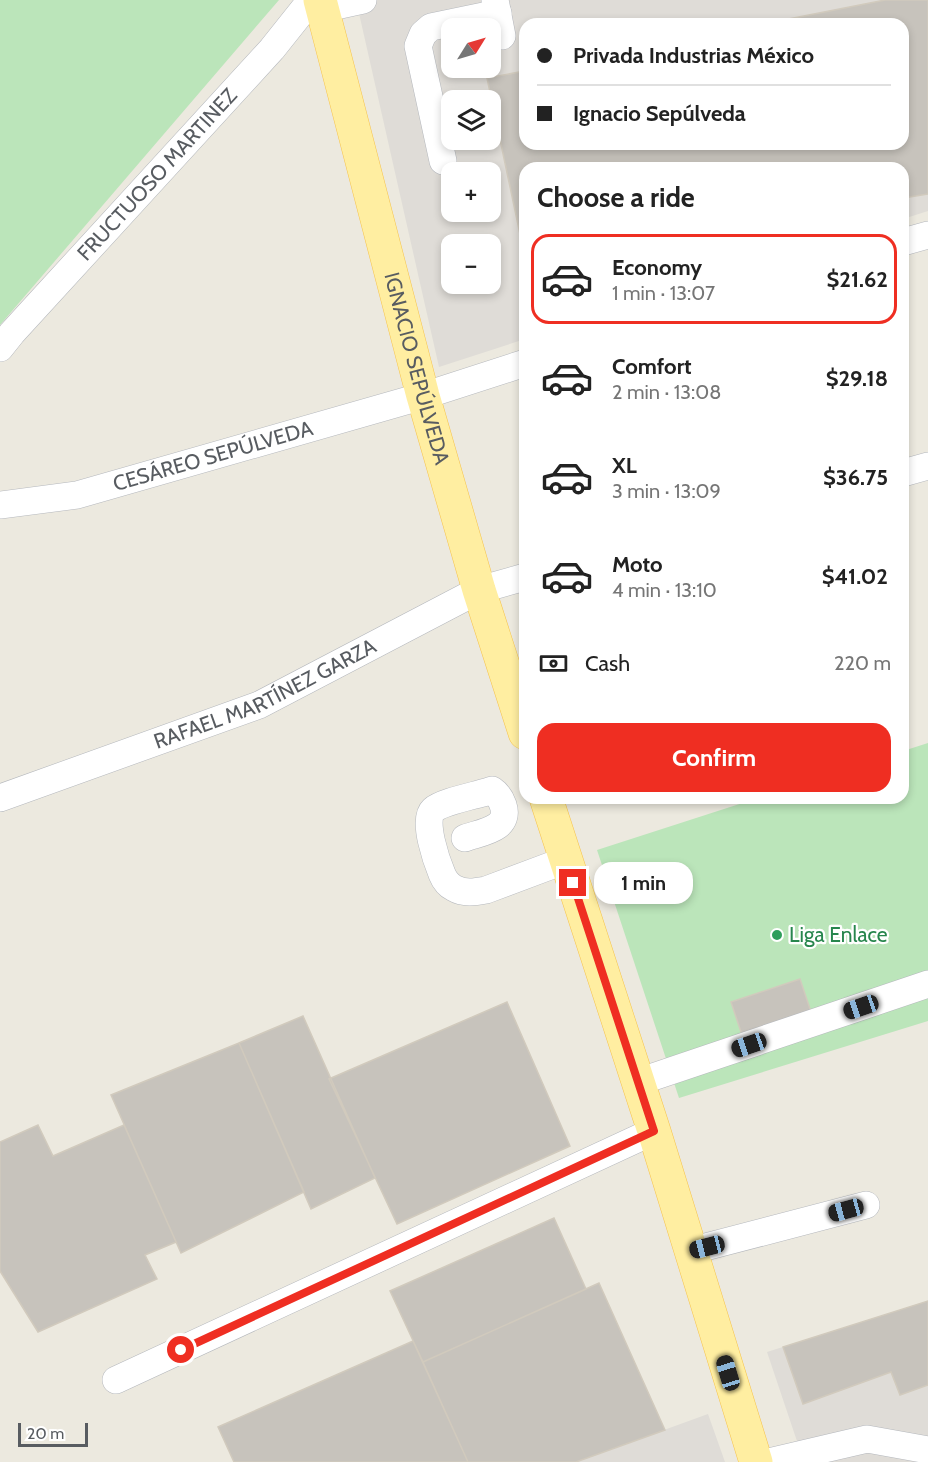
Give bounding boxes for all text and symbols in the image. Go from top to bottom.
north arrow [441,18,501,78]
map controls [441,18,501,294]
text: Privada Industrias México [573,42,814,69]
street label: FRUCTUOSO MARTINEZ [72,83,242,265]
button: layers [441,90,501,150]
text: Ignacio Sepúlveda [573,100,746,127]
button: + [441,162,501,222]
text: Choose a ride [537,181,695,214]
button: − [441,234,501,294]
icon: car [540,252,594,306]
text: Economy [612,254,702,281]
text: $21.62 [827,266,888,293]
street label: IGNACIO SEPÚLVEDA [379,270,455,468]
text: 1 min · 13:07 [612,281,715,305]
icon: car [540,351,594,405]
text: Comfort [612,353,691,380]
text: $29.18 [826,365,888,392]
text: 2 min · 13:08 [612,380,721,404]
street label: CESÁREO SEPÚLVEDA [110,415,316,496]
icon: car [540,450,594,504]
text: XL [612,452,637,479]
text: $36.75 [823,464,888,491]
text: 3 min · 13:09 [612,479,721,503]
icon: car [540,549,594,603]
text: Moto [612,551,663,578]
text: $41.02 [822,563,888,590]
text: 4 min · 13:10 [612,578,717,602]
street label: RAFAEL MARTÍNEZ GARZA [150,633,380,754]
icon: cash [537,647,570,680]
text: Cash [585,650,630,677]
text: 220 m [834,651,891,675]
button: Confirm [537,723,891,792]
callout: 1 min [594,862,693,904]
route end [559,869,586,896]
text: 1 min [621,871,666,895]
place label: Liga Enlace [789,922,888,947]
marker: Liga Enlace [770,928,784,942]
car [841,993,881,1021]
car [729,1031,769,1059]
car [826,1197,866,1223]
car [687,1234,727,1260]
route start [167,1336,194,1363]
car [714,1353,742,1393]
scale bar [18,1420,88,1448]
text: 20 m [27,1424,64,1443]

